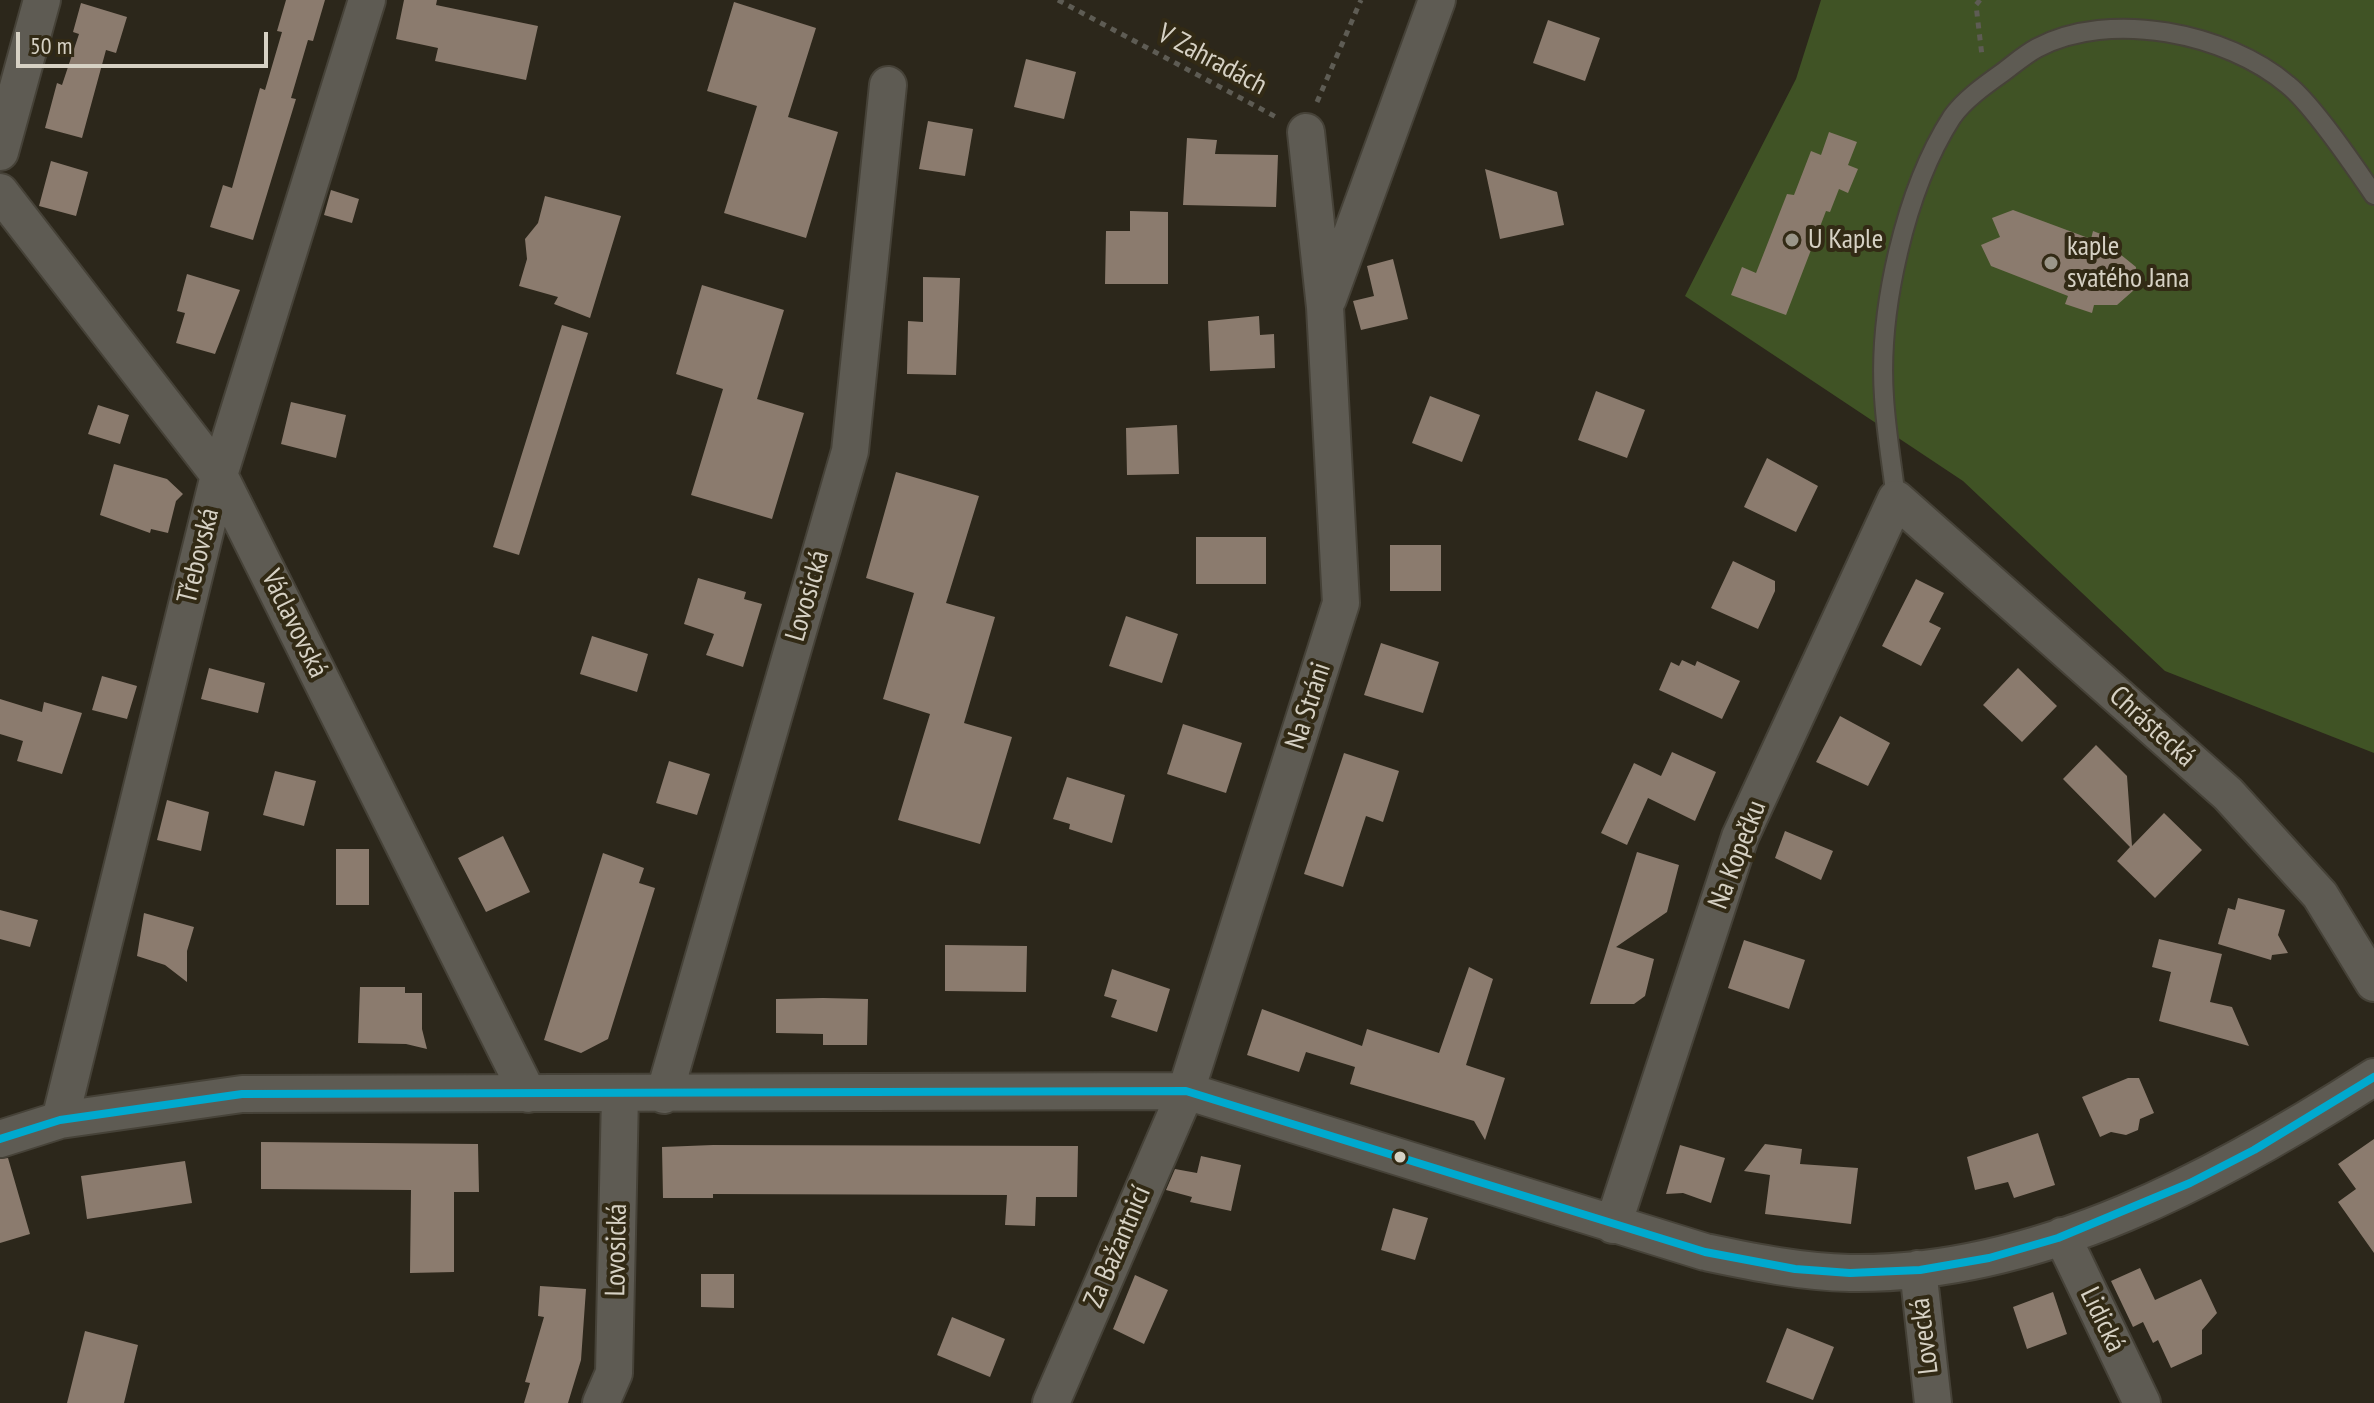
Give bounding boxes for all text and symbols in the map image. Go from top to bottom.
scale bar [20,16,272,66]
street label: V Zahradách [1152,17,1272,103]
text: 50 m [30,30,72,61]
place label: U Kaple [1808,223,1883,257]
place label: kaple svatého Jana [2067,230,2189,296]
marker: U Kaple [1783,231,1801,249]
marker: kaple svatého Jana [2042,254,2060,272]
street label: Třebovská [171,505,227,607]
street label: Lovosická [779,547,837,645]
street label: Václavovská [254,565,334,683]
street label: Na Stráni [1279,658,1339,754]
street label: Chrástecká [2102,680,2202,774]
street label: Na Kopečku [1702,796,1774,914]
unlabelled marker [1392,1149,1408,1165]
street label: Za Bažantnicí [1077,1181,1159,1313]
street label: Lovosická [599,1203,635,1297]
street label: Lidická [2072,1282,2132,1358]
street label: Lovecká [1904,1296,1946,1376]

